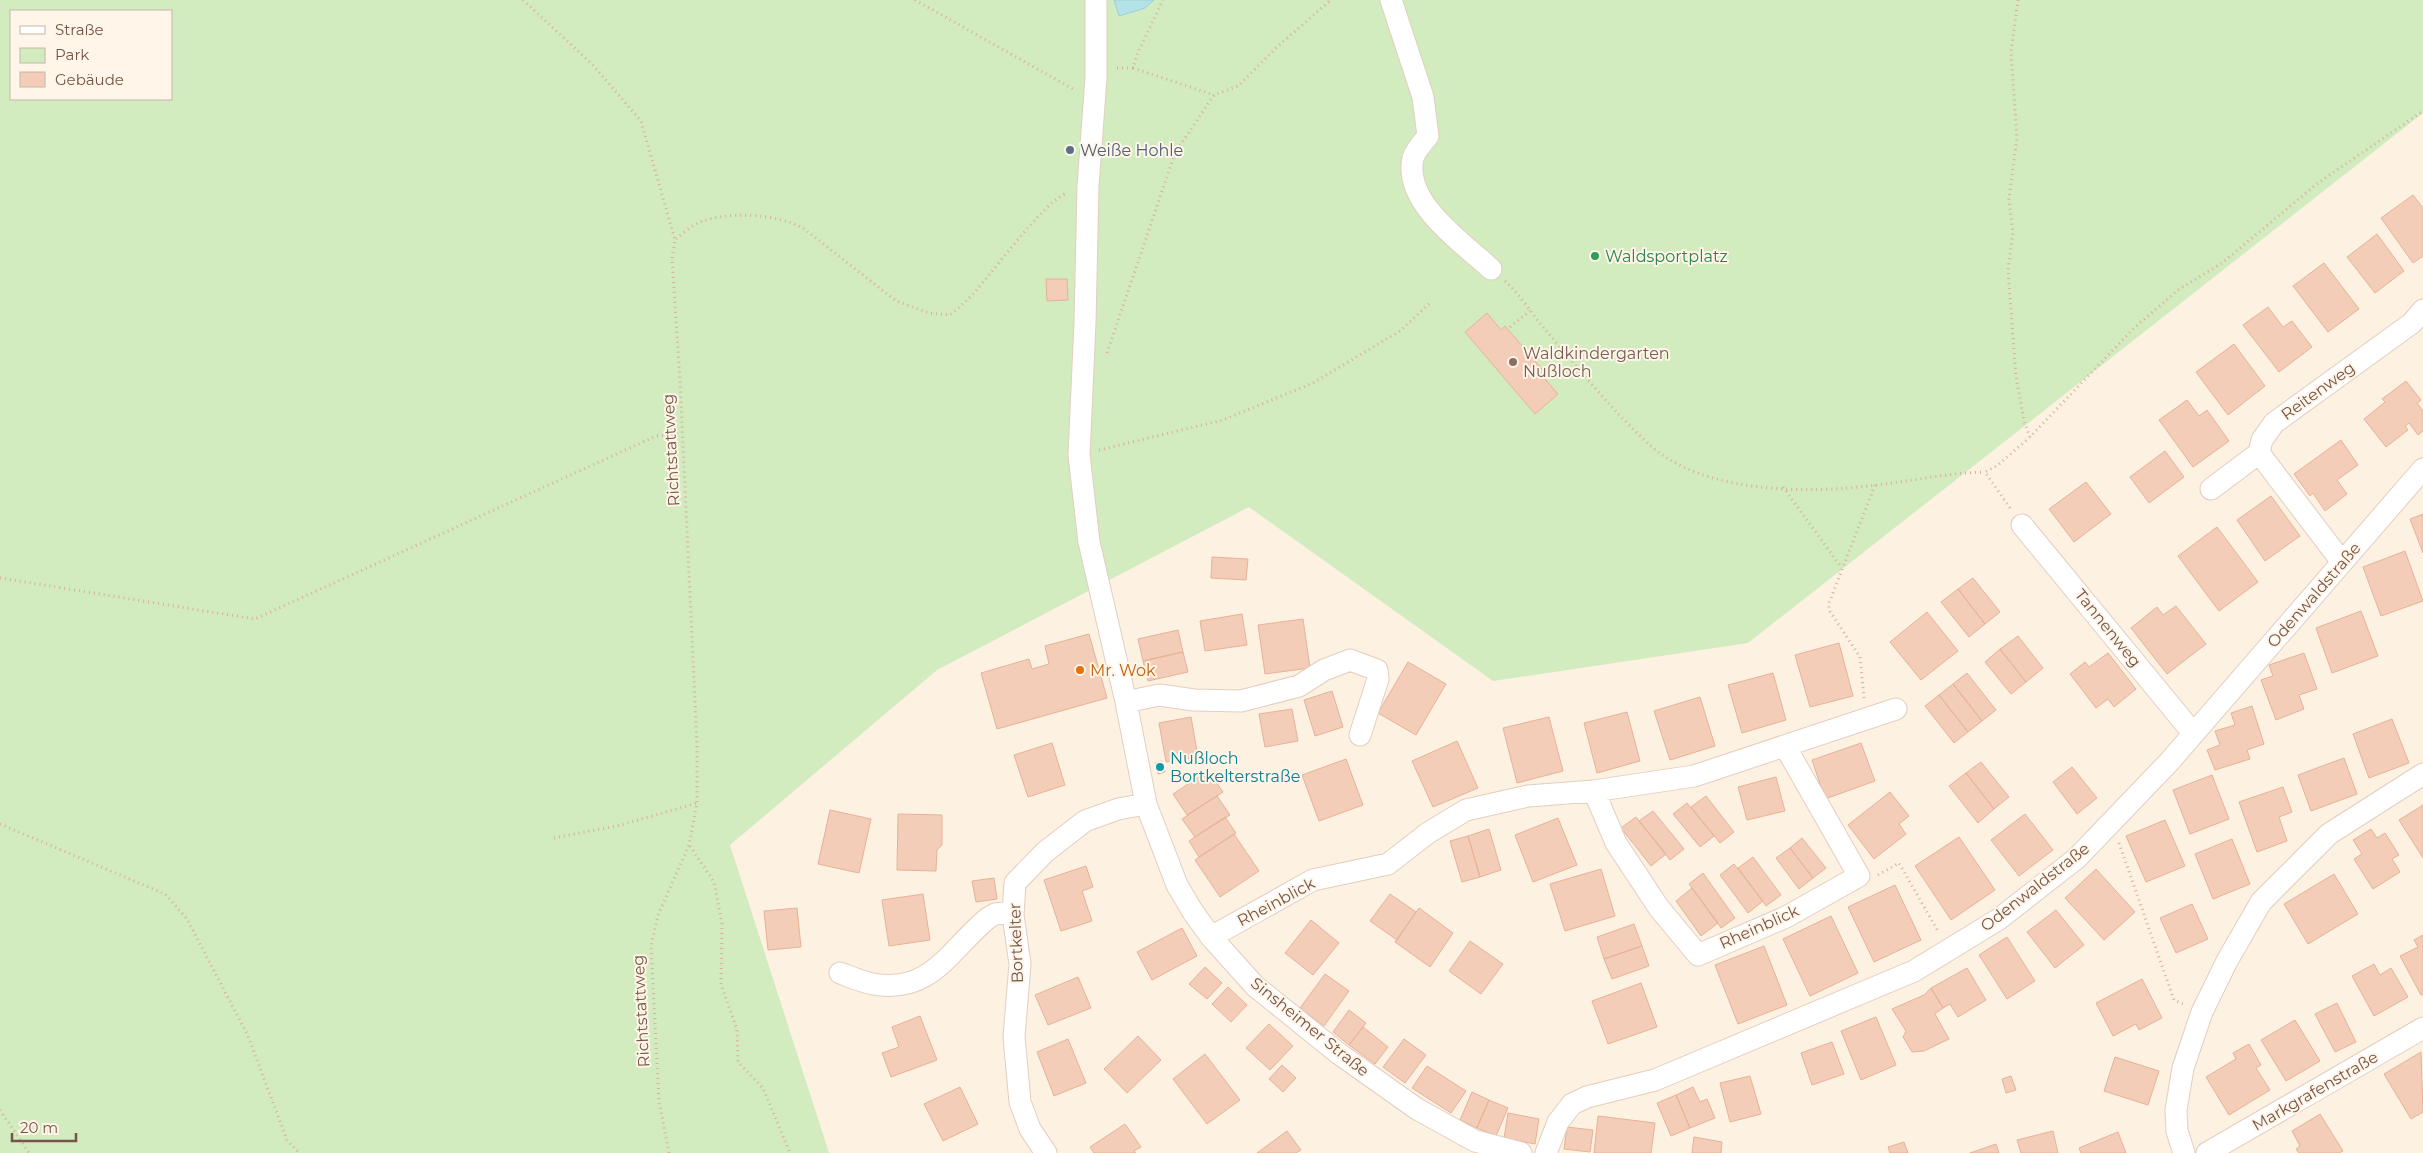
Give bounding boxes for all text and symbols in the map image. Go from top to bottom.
legend [10,10,172,100]
text: Straße [55,20,104,39]
text: Park [55,45,89,64]
text: Gebäude [55,70,124,89]
place label: Weiße Hohle [1080,141,1183,160]
marker: Weiße Hohle [1064,144,1076,156]
place label: Waldsportplatz [1605,247,1728,266]
marker: Waldsportplatz [1589,250,1601,262]
place label: Waldkindergarten Nußloch [1523,344,1670,381]
marker: Waldkindergarten Nußloch [1507,356,1519,368]
street label: Reitenweg [2277,358,2359,424]
street label: Richtstattweg [659,393,683,507]
street label: Odenwaldstraße [2263,539,2365,651]
street label: Tannenweg [2071,585,2145,671]
place label: Mr. Wok [1090,661,1156,680]
marker: Mr. Wok [1074,664,1086,676]
place label: Nußloch Bortkelterstraße [1170,749,1300,786]
marker: Nußloch Bortkelterstraße [1154,761,1166,773]
street label: Odenwaldstraße [1977,839,2093,935]
street label: Rheinblick [1234,873,1318,930]
street label: Rheinblick [1716,901,1802,953]
street label: Bortkelter [1005,902,1027,984]
street label: Richtstattweg [629,954,653,1068]
street label: Sinsheimer Straße [1247,973,1373,1081]
street label: Markgrafenstraße [2249,1047,2381,1135]
scale bar [12,1110,76,1142]
text: 20 m [20,1118,58,1137]

